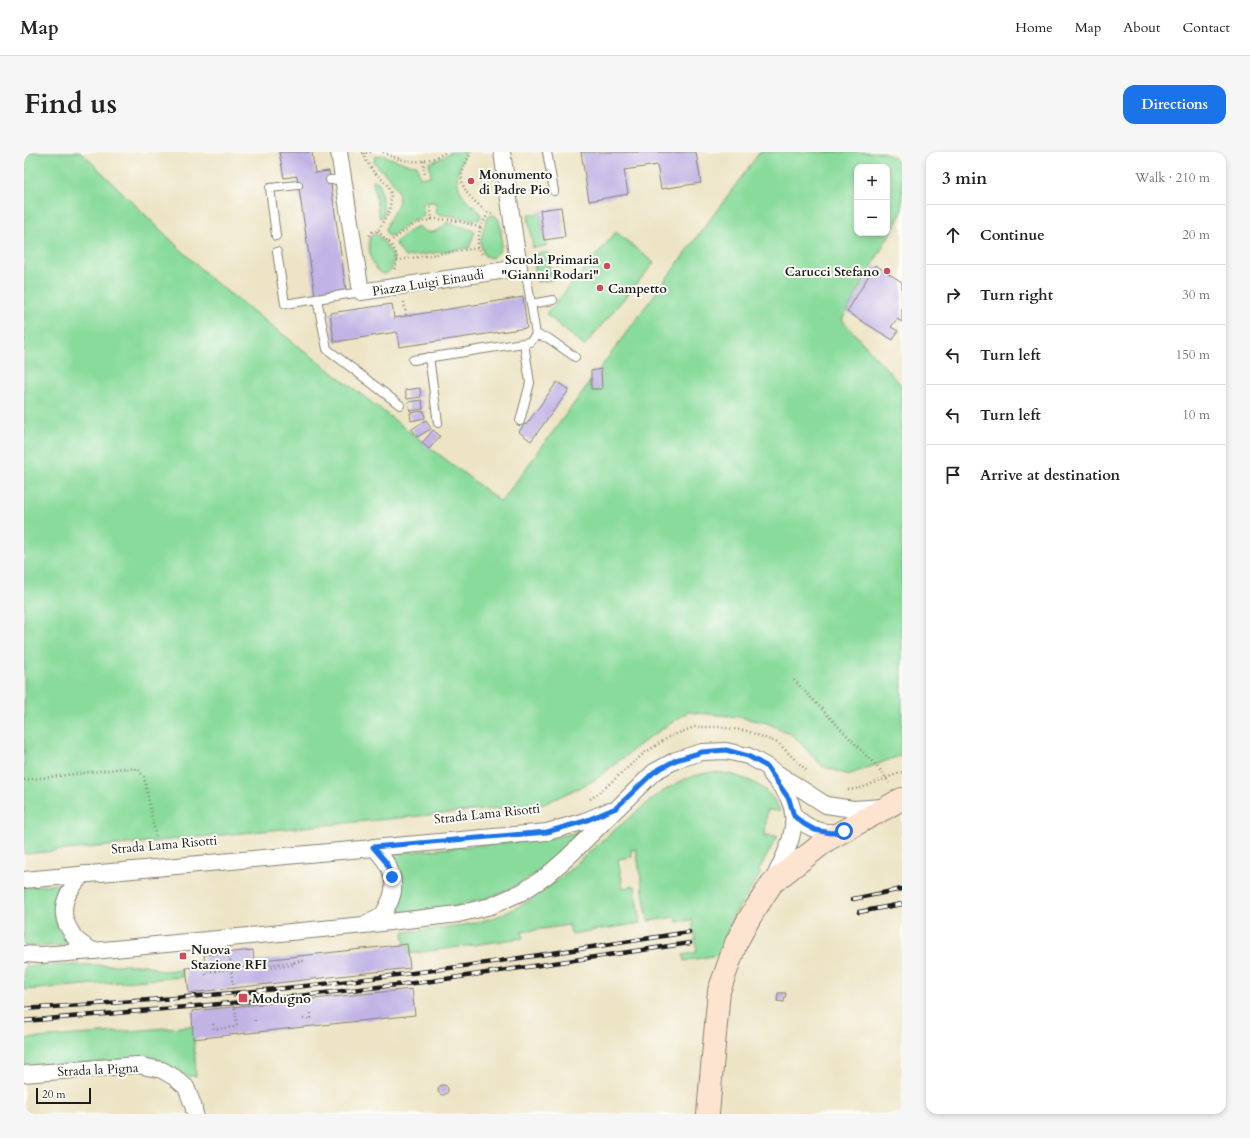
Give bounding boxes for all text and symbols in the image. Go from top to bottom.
text: Map [20,15,59,41]
text: Home [1015,18,1053,37]
text: Map [1075,18,1101,37]
text: About [1123,18,1160,37]
text: Contact [1182,18,1230,37]
text: Find us [24,85,117,123]
button: Directions [1123,85,1226,124]
map controls [854,164,890,236]
button: + [854,164,890,200]
place label: Monumento di Padre Pio [479,166,553,199]
text: 3 min [942,167,987,190]
text: Walk · 210 m [1135,169,1210,187]
marker: Monumento di Padre Pio [466,176,476,186]
button: − [854,200,890,236]
icon: ahead [942,224,964,246]
text: Continue [980,225,1045,245]
text: 20 m [1182,226,1210,244]
place label: Scuola Primaria "Gianni Rodari" [501,251,600,284]
marker: Scuola Primaria "Gianni Rodari" [602,261,612,271]
place label: Carucci Stefano [785,263,879,281]
street label: Piazza Luigi Einaudi [371,265,486,301]
marker: Carucci Stefano [882,266,892,276]
place label: Campetto [608,280,667,298]
marker: Campetto [595,283,605,293]
icon: right [942,284,964,306]
text: Turn right [980,285,1053,305]
text: 30 m [1182,286,1210,304]
icon: left [942,344,964,366]
text: Turn left [980,345,1041,365]
text: 150 m [1176,346,1210,364]
icon: left [942,404,964,426]
text: Turn left [980,405,1041,425]
text: 10 m [1182,406,1210,424]
icon: arrive [942,464,964,486]
text: Arrive at destination [980,465,1120,485]
street label: Strada Lama Risotti [433,799,541,829]
route start [835,822,853,840]
street label: Strada Lama Risotti [110,831,218,859]
route end [383,868,401,886]
place label: Nuova Stazione RFI [191,941,267,974]
marker: Nuova Stazione RFI [178,951,188,961]
place label: Modugno [252,990,311,1008]
marker: Modugno [237,992,249,1004]
street label: Strada la Pigna [57,1059,139,1081]
scale bar [36,1086,91,1105]
text: 20 m [42,1087,66,1102]

